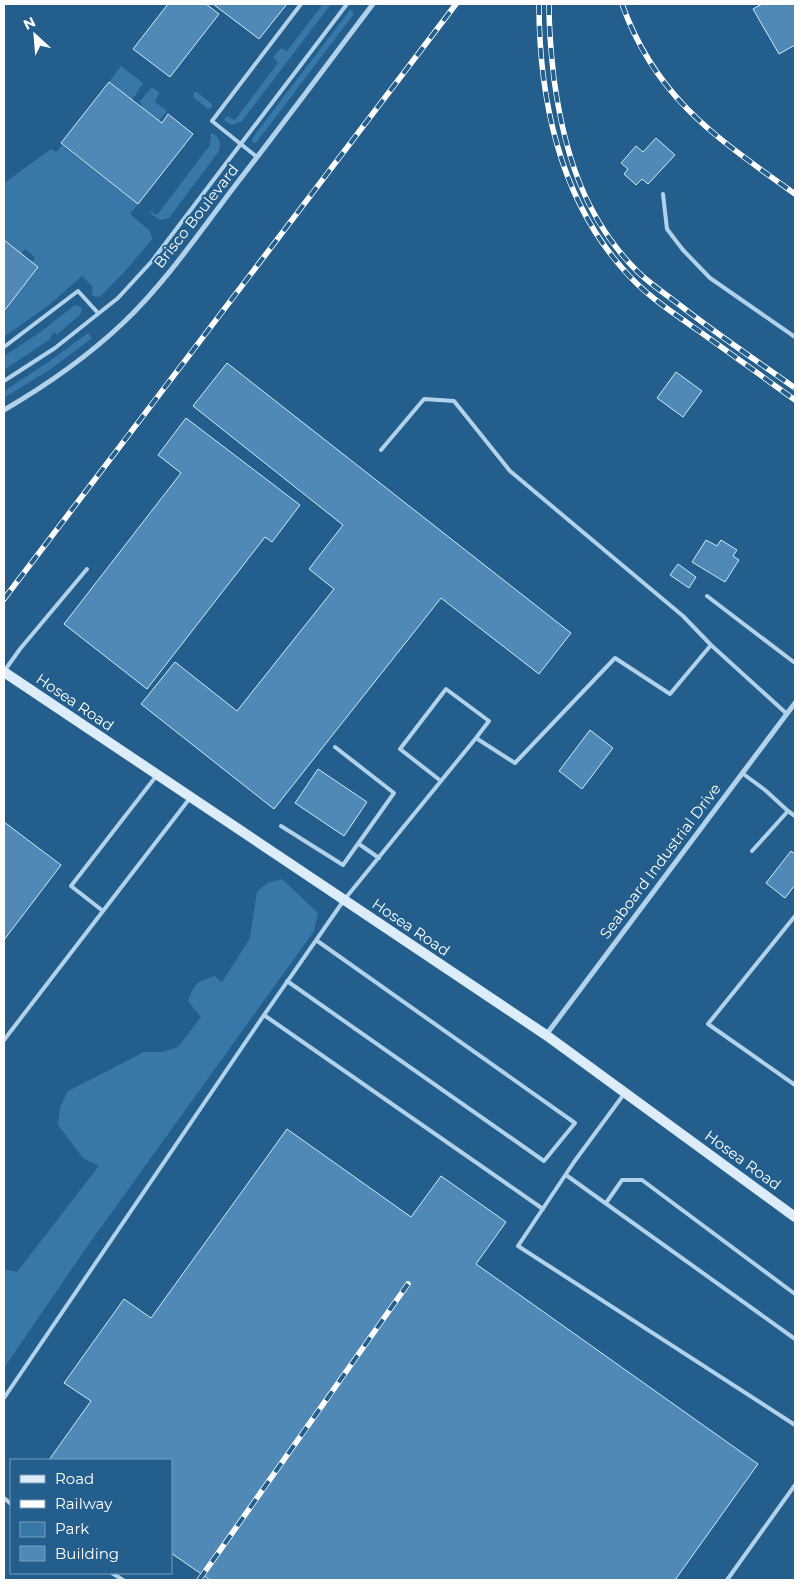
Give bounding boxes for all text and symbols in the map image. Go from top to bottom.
north arrow [10,10,60,60]
text: N [20,13,38,34]
street label: Brisco Boulevard [150,160,242,272]
street label: Hosea Road [32,669,118,735]
street label: Seaboard Industrial Drive [595,780,725,942]
street label: Hosea Road [368,894,454,960]
street label: Hosea Road [701,1126,785,1194]
legend [10,1459,172,1574]
text: Road [55,1469,94,1488]
text: Railway [55,1494,113,1513]
text: Park [55,1519,89,1538]
text: Building [55,1544,119,1563]

